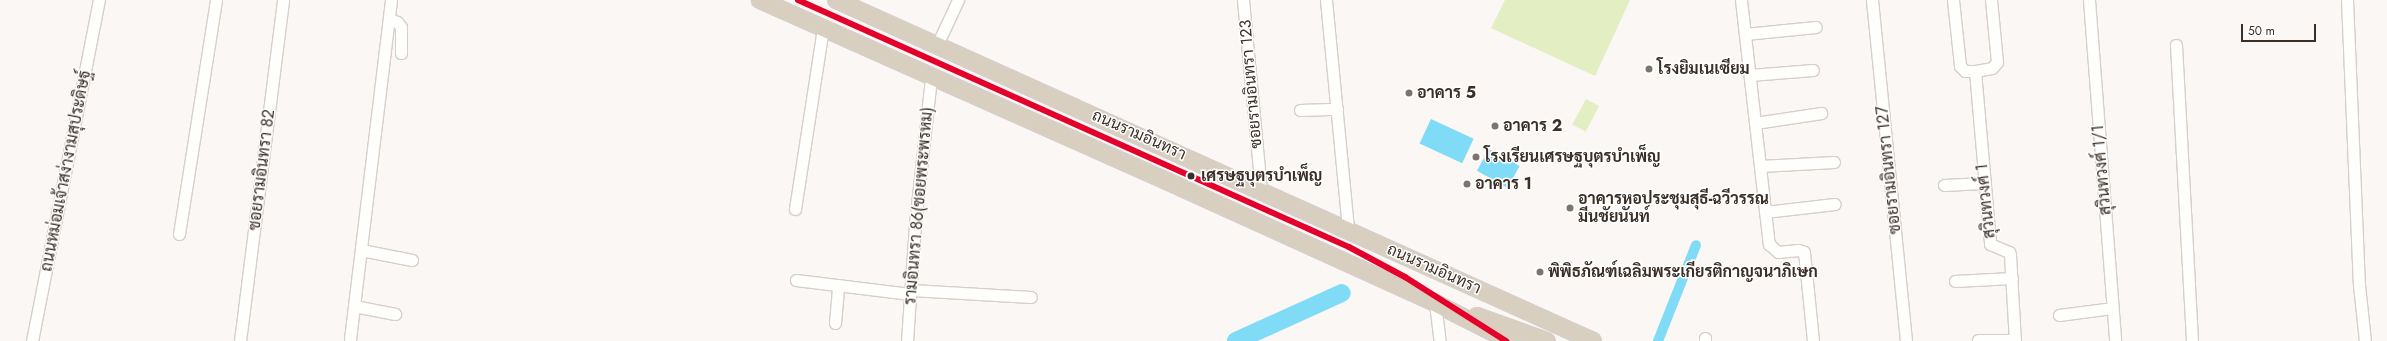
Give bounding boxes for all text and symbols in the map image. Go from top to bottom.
scale bar [2243,16,2318,42]
street label: ซอยรามอินทรา 123 [1236,19,1266,149]
text: 50 m [2248,22,2275,40]
place label: โรงยิมเนเซียม [1657,59,1750,79]
marker: โรงยิมเนเซียม [1644,64,1654,74]
street label: ถนนหม่อมเจ้าสง่างามสุประดิษฐ์ [37,69,95,273]
place label: อาคาร 5 [1417,83,1476,103]
marker: อาคาร 5 [1404,88,1414,98]
street label: ซอยรามอินทรา 127 [1873,105,1905,235]
street label: รามอินทรา 86(ซอยพระพรหม) [901,106,937,306]
street label: ถนนรามอินทรา [1089,106,1189,164]
street label: ซอยรามอินทรา 82 [245,108,279,232]
place label: อาคาร 2 [1503,116,1562,136]
marker: อาคาร 2 [1490,121,1500,131]
street label: สุวินทวงศ์ 1/1 [2088,124,2116,216]
place label: โรงเรียนเศรษฐบุตรบำเพ็ญ [1484,147,1661,167]
marker: โรงเรียนเศรษฐบุตรบำเพ็ญ [1471,152,1481,162]
street label: สุวินทวงศ์ 1 [1973,163,1999,239]
place label: เศรษฐบุตรบำเพ็ญ [1201,166,1322,186]
marker: เศรษฐบุตรบำเพ็ญ [1184,169,1198,183]
place label: อาคาร 1 [1475,174,1532,194]
marker: อาคาร 1 [1462,179,1472,189]
place label: อาคารหอประชุมสุธี-ฉวีวรรณ มีนชัยนันท์ [1578,189,1769,227]
marker: อาคารหอประชุมสุธี-ฉวีวรรณ มีนชัยนันท์ [1565,203,1575,213]
street label: ถนนรามอินทรา [1384,240,1484,298]
place label: พิพิธภัณฑ์เฉลิมพระเกียรติกาญจนาภิเษก [1548,262,1818,282]
marker: พิพิธภัณฑ์เฉลิมพระเกียรติกาญจนาภิเษก [1535,267,1545,277]

